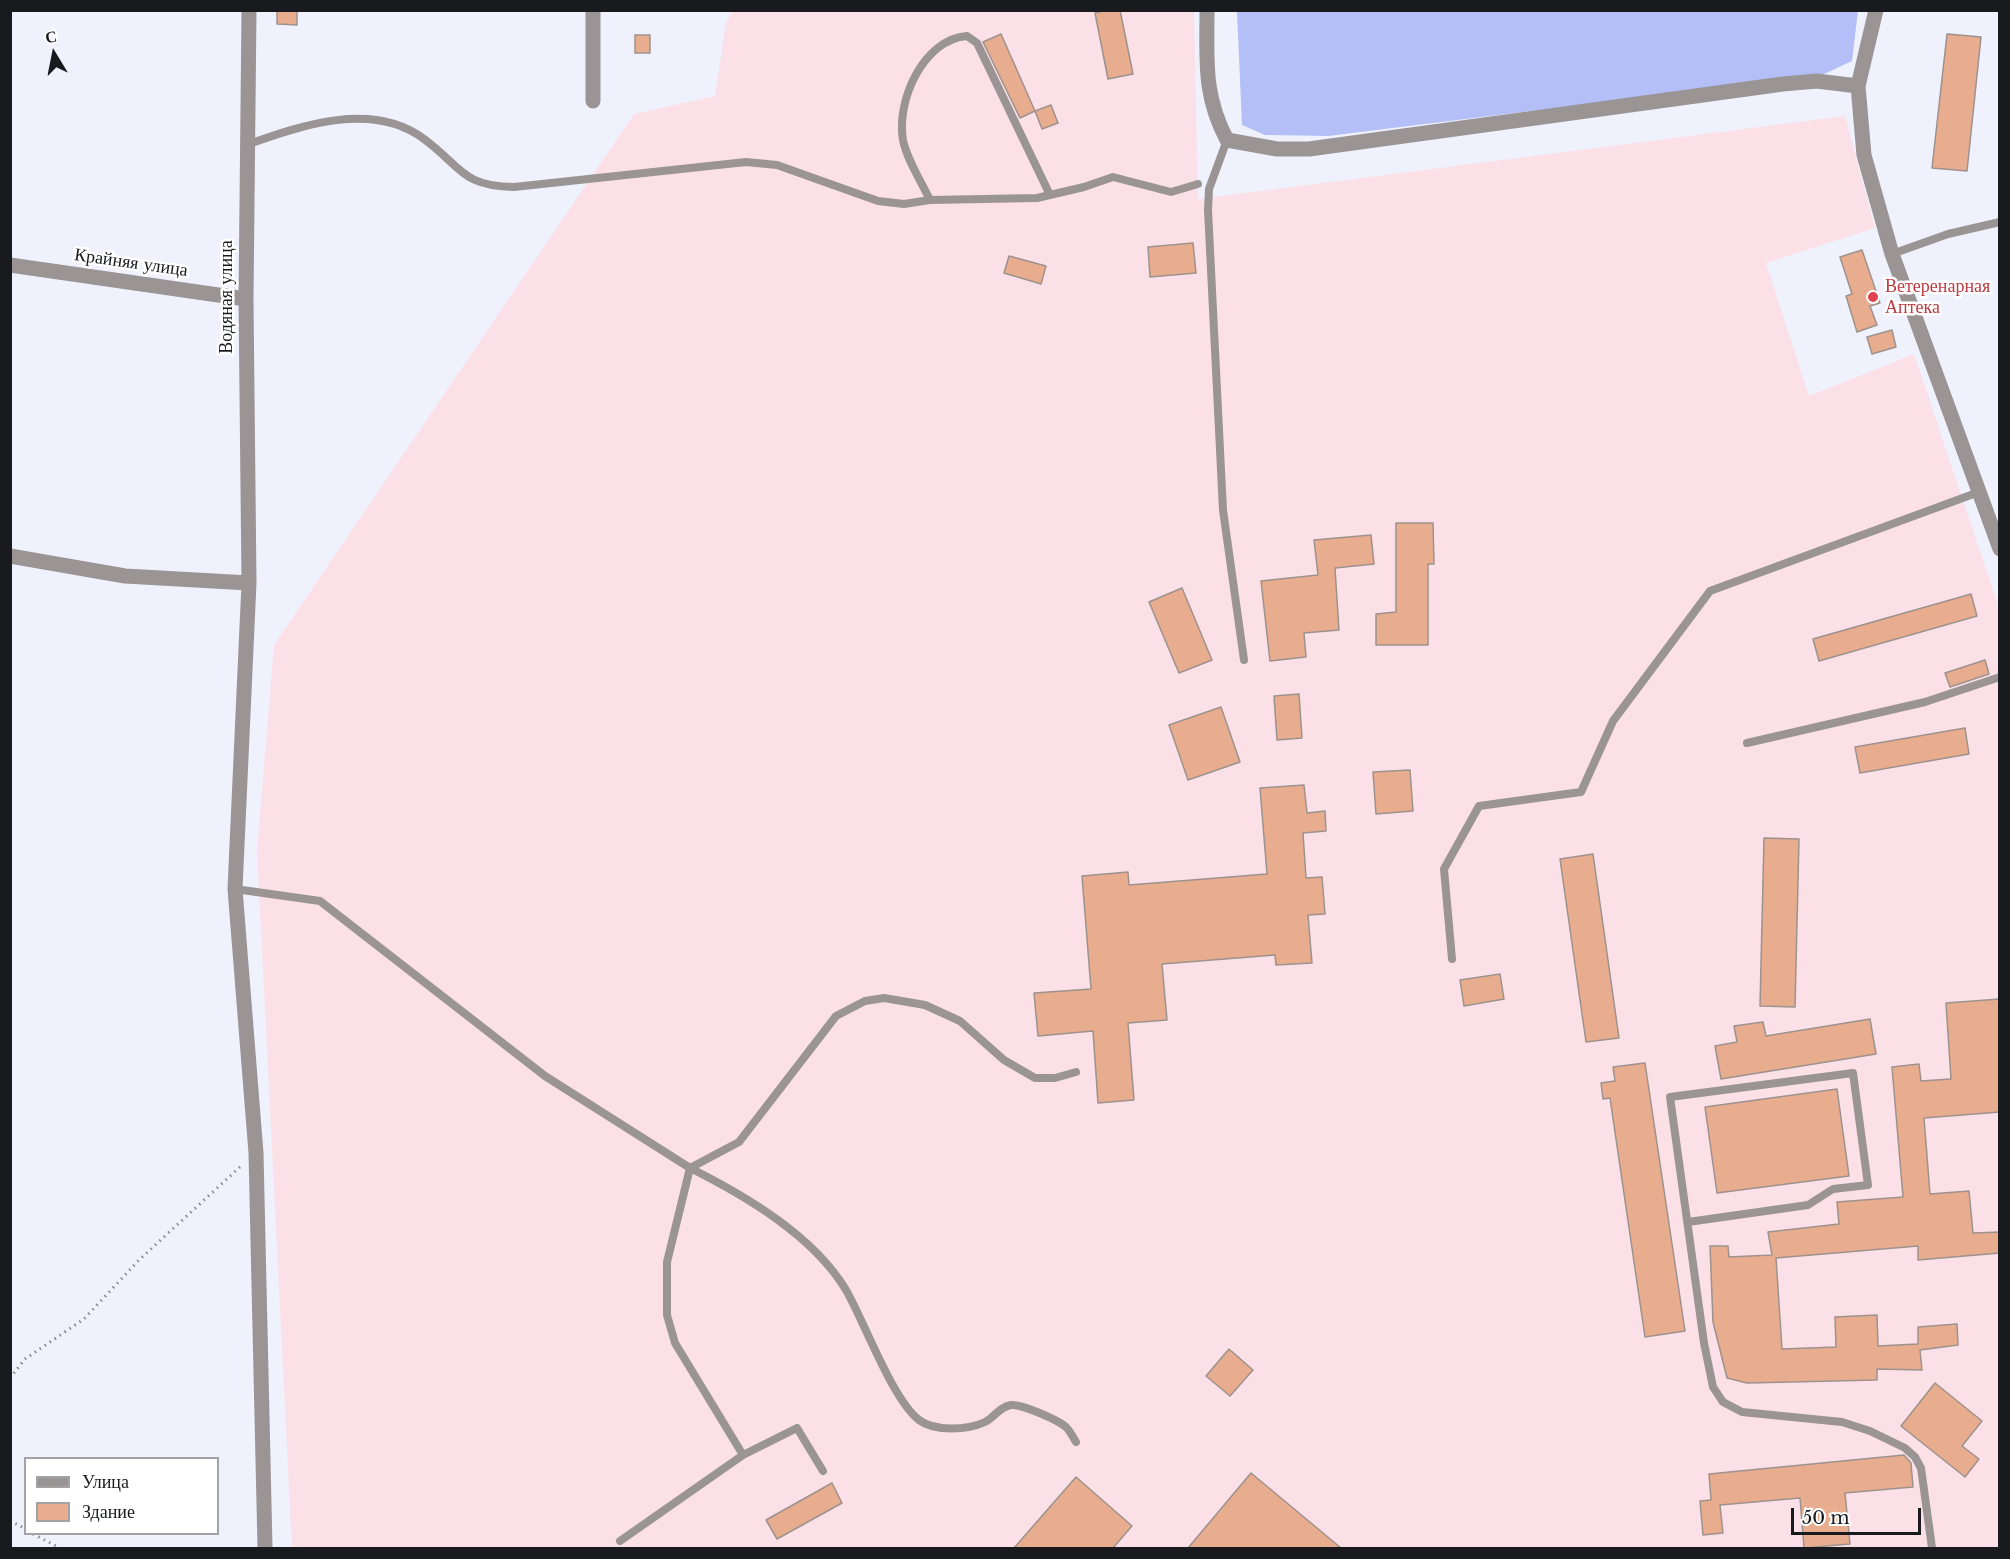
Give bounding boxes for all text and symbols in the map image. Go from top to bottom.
north arrow [24,24,84,84]
text: С [43,25,58,47]
street label: Водяная улица [216,240,238,354]
street label: Крайняя улица [73,244,189,282]
place label: Ветеренарная Аптека [1885,276,1990,318]
marker: Ветеренарная Аптека [1866,290,1880,304]
legend [24,1457,219,1535]
text: Улица [82,1471,129,1493]
scale bar [1794,1496,1924,1534]
text: Здание [82,1501,135,1523]
text: 50 m [1802,1507,1850,1529]

